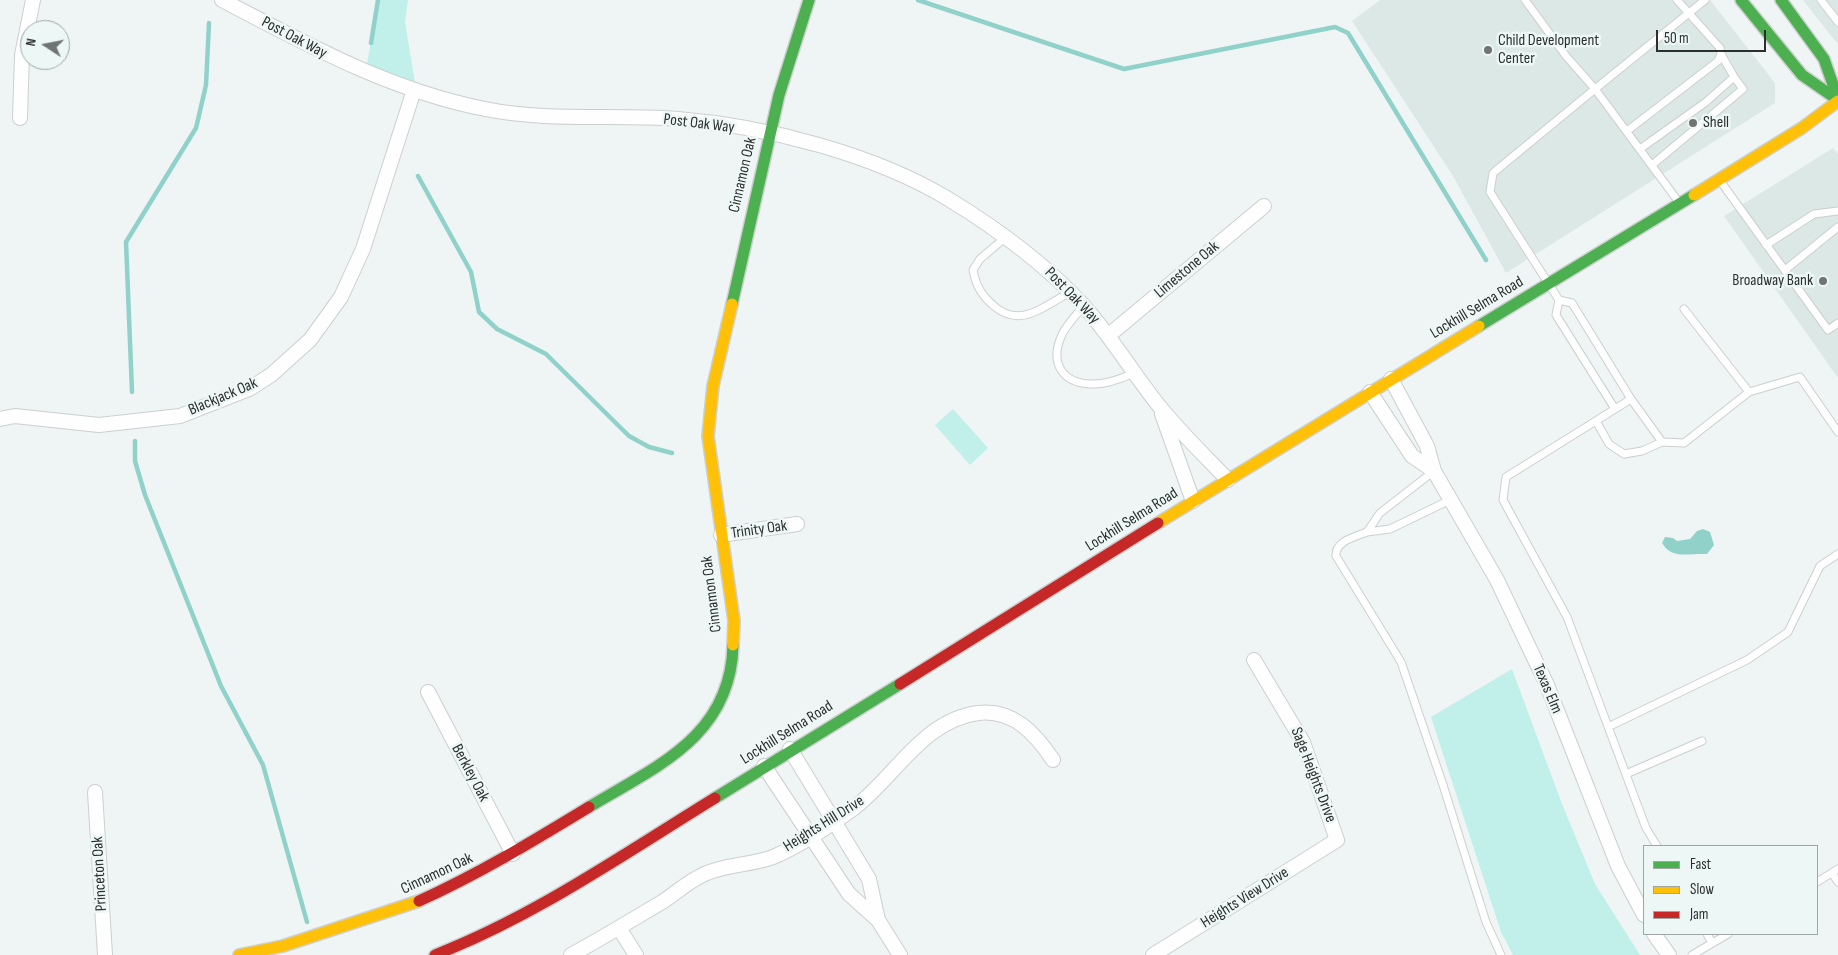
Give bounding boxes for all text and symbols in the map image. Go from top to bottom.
street label: Post Oak Way [258,13,330,63]
north arrow [20,20,70,70]
scale bar [1658,20,1768,52]
text: 50 m [1664,29,1689,48]
place label: Child Development Center [1498,31,1599,69]
text: N [22,37,40,48]
marker: Child Development Center [1482,44,1494,56]
street label: Post Oak Way [662,110,736,138]
place label: Shell [1703,113,1729,133]
marker: Shell [1687,117,1699,129]
street label: Cinnamon Oak [725,135,761,215]
street label: Limestone Oak [1151,237,1223,303]
street label: Post Oak Way [1040,264,1104,328]
place label: Broadway Bank [1732,271,1813,291]
street label: Lockhill Selma Road [1427,273,1527,343]
marker: Broadway Bank [1817,275,1829,287]
street label: Blackjack Oak [186,374,260,420]
street label: Lockhill Selma Road [1082,484,1182,556]
street label: Trinity Oak [730,517,788,543]
street label: Cinnamon Oak [698,555,726,633]
street label: Texas Elm [1528,661,1566,717]
street label: Lockhill Selma Road [737,697,837,769]
street label: Sage Heights Drive [1286,725,1340,825]
street label: Berkley Oak [447,741,493,805]
street label: Heights Hill Drive [780,792,868,856]
street label: Princeton Oak [88,836,112,912]
legend [1643,845,1818,935]
street label: Cinnamon Oak [398,849,476,899]
text: Fast [1690,855,1711,874]
street label: Heights View Drive [1198,863,1292,933]
text: Slow [1690,880,1714,899]
text: Jam [1690,905,1708,924]

